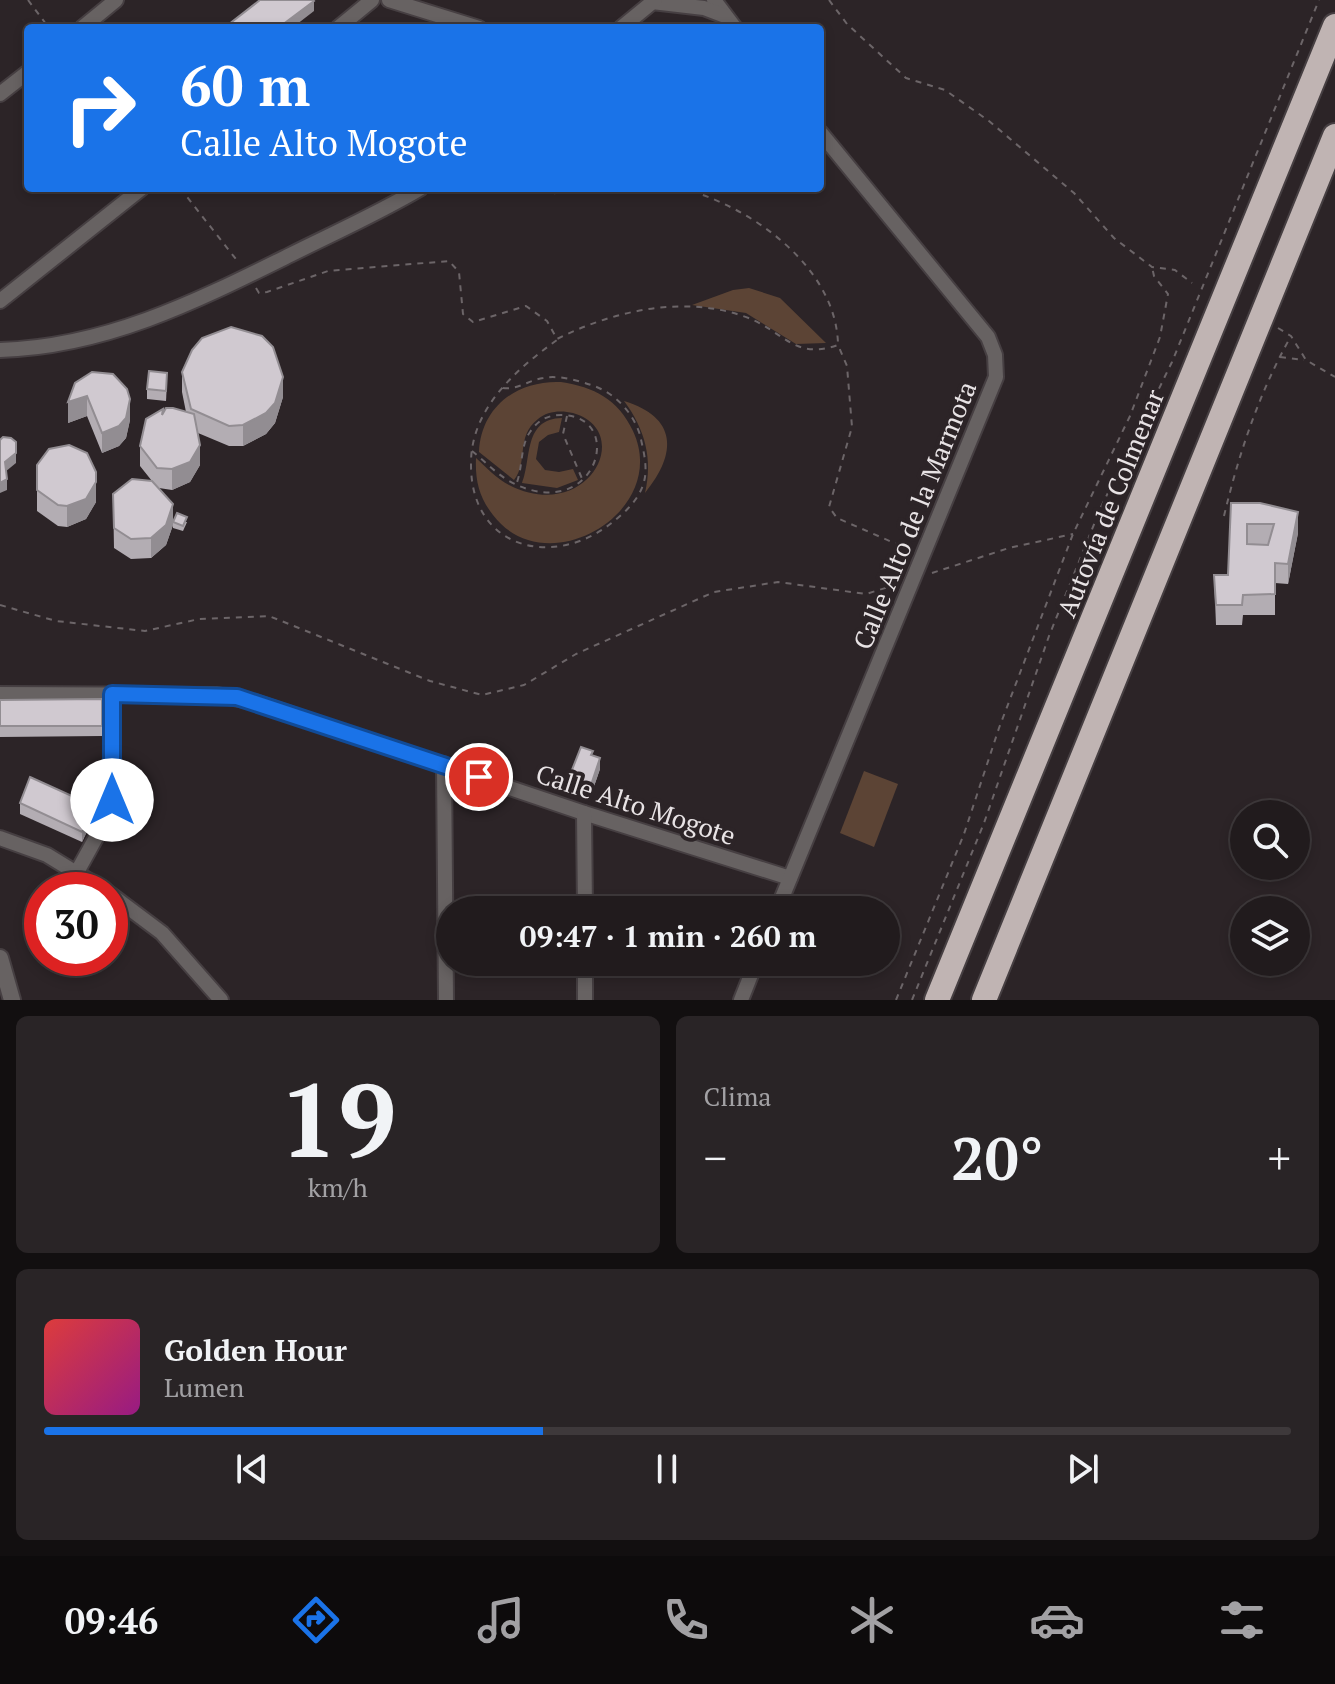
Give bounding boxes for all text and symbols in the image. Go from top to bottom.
text: 60 m [180,48,310,122]
icon: right [48,56,152,160]
text: Calle Alto Mogote [180,119,468,166]
street label: Calle Alto de la Marmota [845,376,983,654]
street label: Autovía de Colmenar [1049,384,1171,622]
pin [445,743,513,811]
icon: arrive [457,755,501,799]
street label: Calle Alto Mogote [532,756,740,852]
position arrow [70,758,154,842]
map controls [1230,800,1310,976]
button: search [1230,800,1310,880]
speed limit sign: 30 [24,872,128,976]
button: layers [1230,896,1310,976]
text: 09:47 · 1 min · 260 m [520,916,816,956]
text: 19 [279,1049,397,1187]
text: Clima [704,1079,771,1113]
text: 20° [951,1118,1044,1197]
text: − [704,1128,727,1187]
text: + [1268,1128,1291,1187]
text: km/h [308,1170,368,1204]
text: Golden Hour [164,1330,347,1370]
text: Lumen [164,1370,244,1404]
icon: previous [230,1447,274,1491]
icon: pause [645,1447,689,1491]
icon: next [1061,1447,1105,1491]
icon: directions [288,1592,344,1648]
icon: music [473,1592,529,1648]
icon: phone [658,1592,714,1648]
icon: climate [844,1592,900,1648]
icon: car [1029,1592,1085,1648]
icon: filters [1214,1592,1270,1648]
text: 09:46 [65,1597,158,1644]

